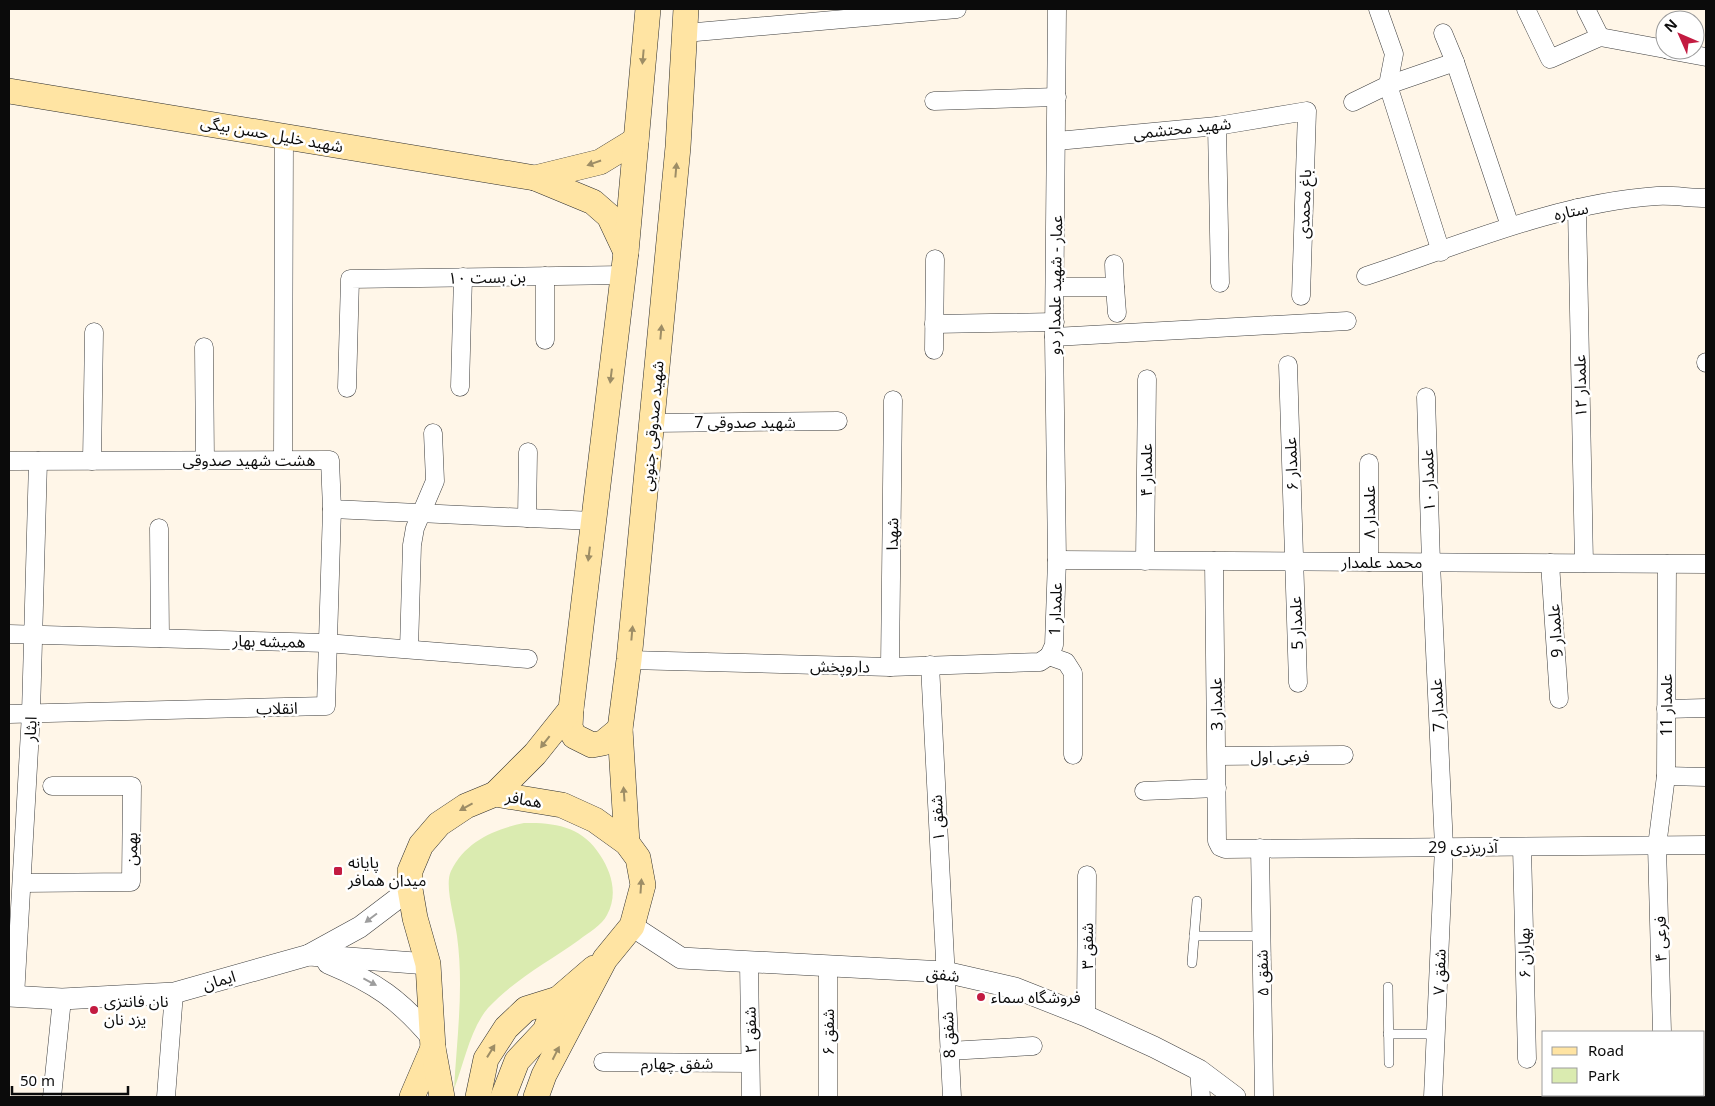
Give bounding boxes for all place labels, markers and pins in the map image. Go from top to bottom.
place label: پایانه میدان همافر [347,846,426,898]
marker: پایانه میدان همافر [332,865,344,877]
place label: فروشگاه سماء [991,981,1081,1015]
place label: نان فانتزی یزد نان [104,985,169,1037]
marker: فروشگاه سماء [975,991,987,1003]
marker: نان فانتزی یزد نان [88,1004,100,1016]

